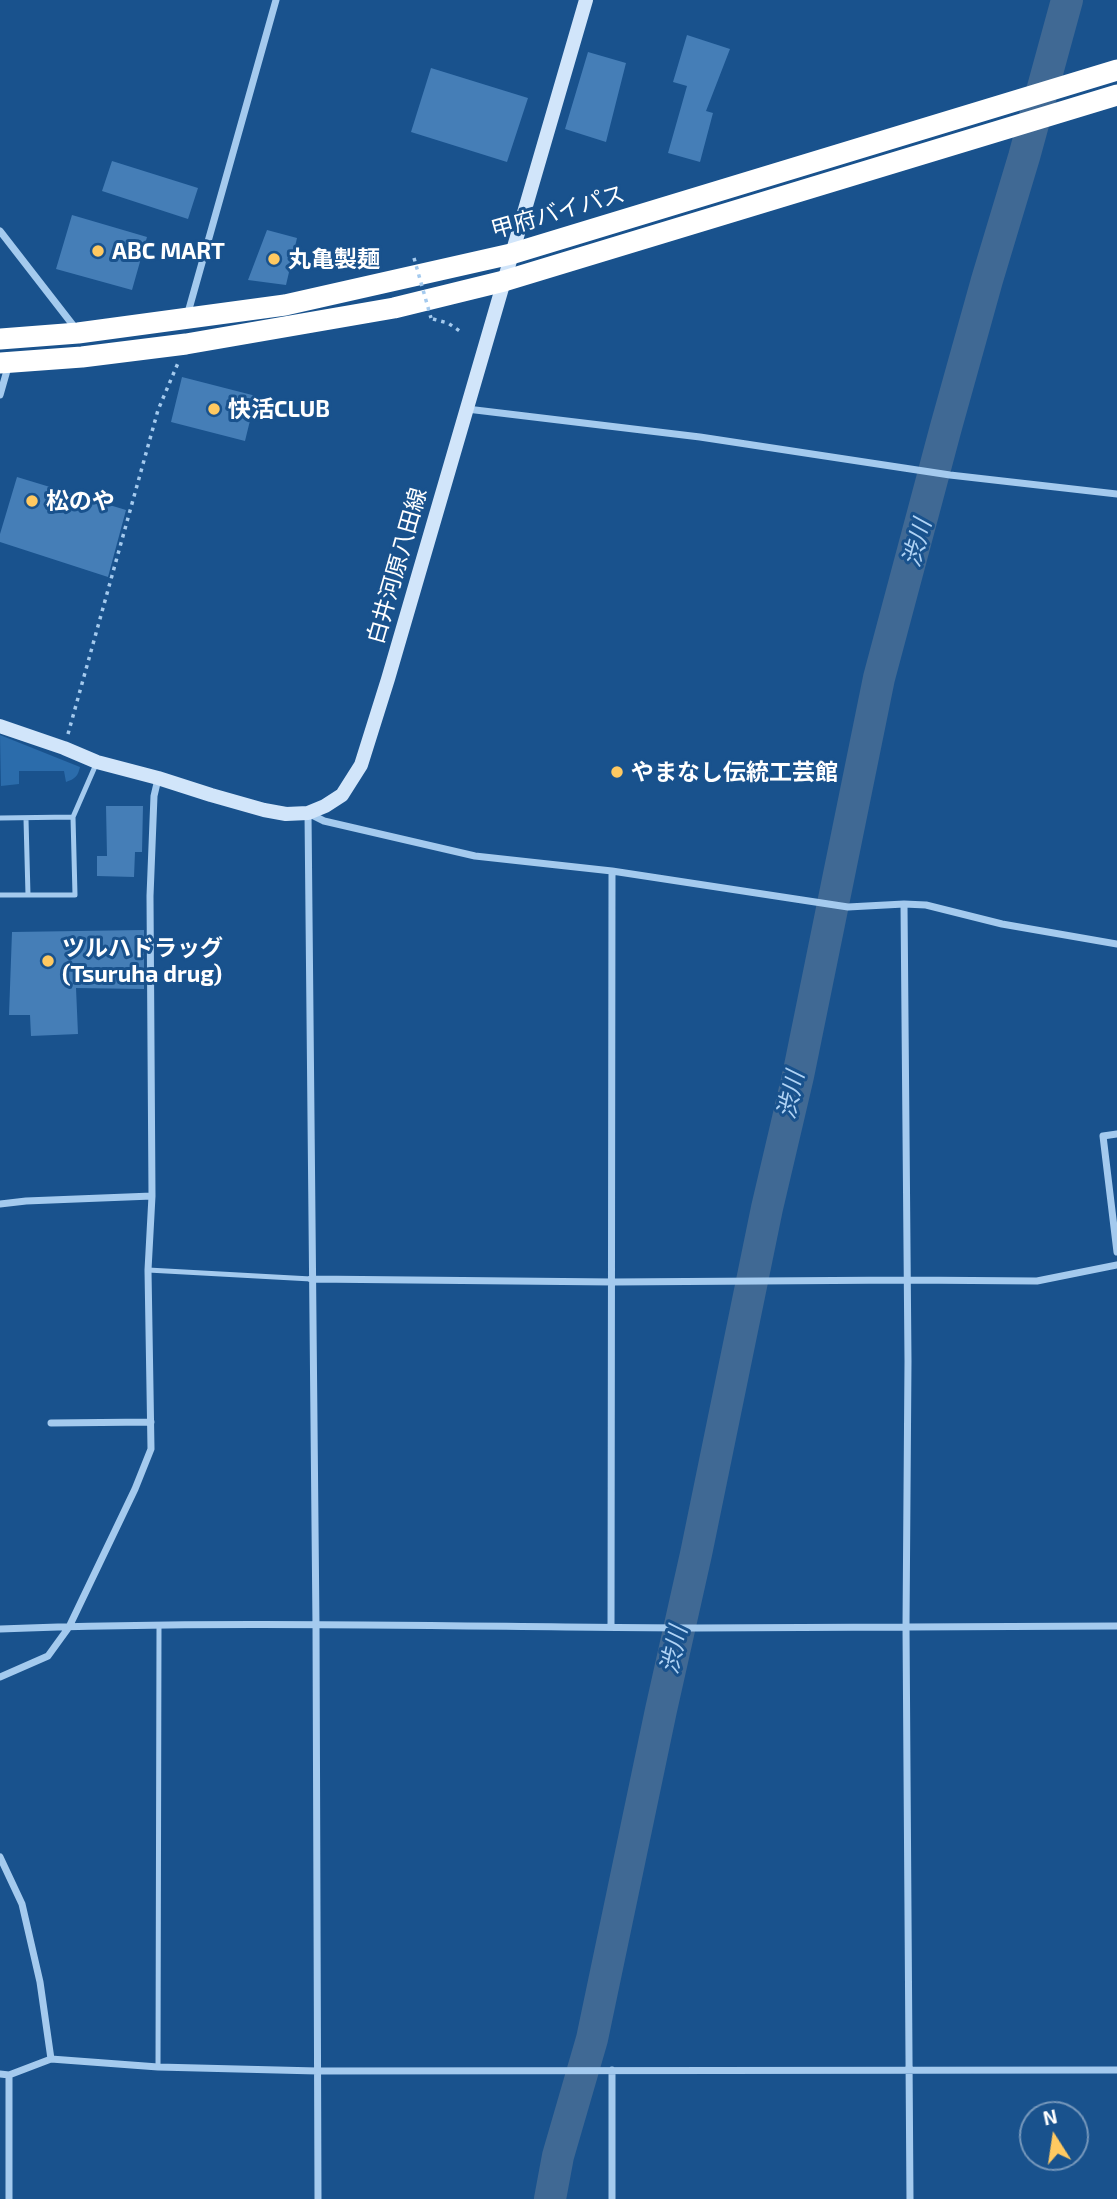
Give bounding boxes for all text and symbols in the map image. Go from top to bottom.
street label: 甲府バイパス [488,180,628,244]
place label: ABC MART [112,237,225,265]
marker: ABC MART [90,243,106,259]
place label: 丸亀製麺 [288,245,380,273]
marker: 丸亀製麺 [266,251,282,267]
place label: 快活CLUB [228,395,330,423]
marker: 快活CLUB [206,401,222,417]
street label: 白井河原八田線 [362,485,432,647]
place label: 松のや [46,487,115,515]
marker: 松のや [24,493,40,509]
water label: 渋川 [897,516,937,570]
place label: やまなし伝統工芸館 [631,758,838,786]
marker: やまなし伝統工芸館 [609,764,625,780]
place label: ツルハドラッグ (Tsuruha drug) [62,934,223,988]
marker: ツルハドラッグ (Tsuruha drug) [40,953,56,969]
water label: 渋川 [772,1069,810,1121]
water label: 渋川 [655,1624,693,1676]
north arrow [1019,2101,1089,2171]
text: N [1041,2104,1059,2130]

